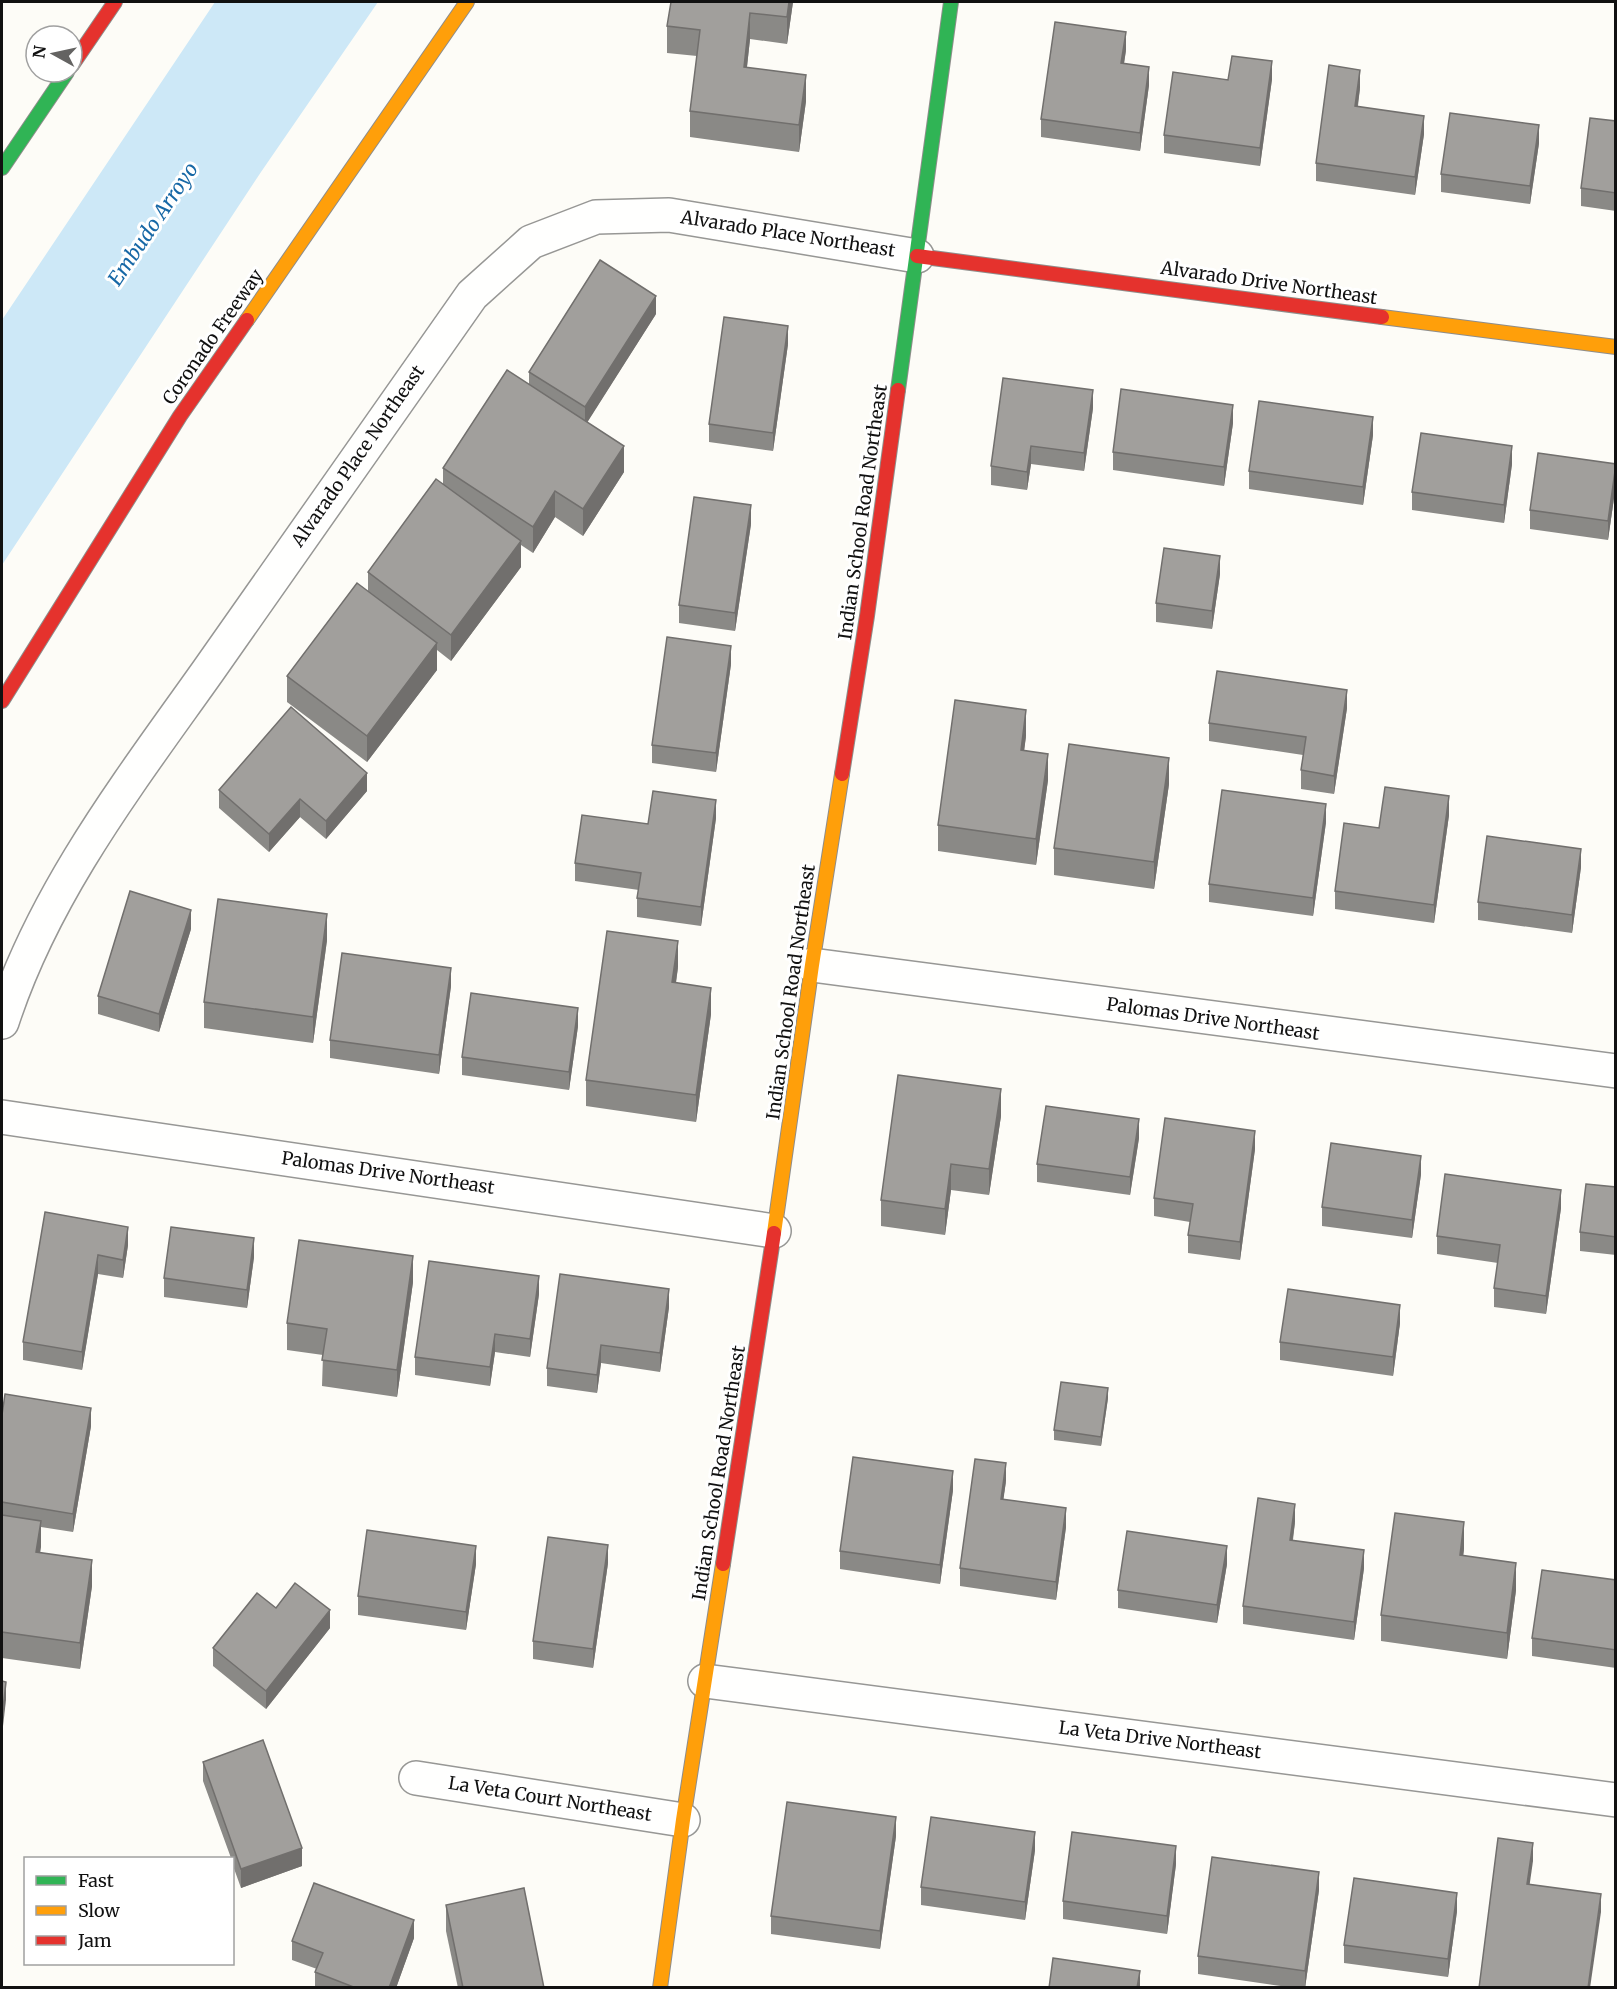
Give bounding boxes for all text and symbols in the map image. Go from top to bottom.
north arrow [24,24,84,84]
text: N [28,44,50,60]
water label: Embudo Arroyo [102,157,203,290]
street label: Alvarado Place Northeast [678,205,897,262]
street label: Alvarado Drive Northeast [1158,256,1379,309]
street label: Coronado Freeway [157,264,268,409]
street label: Alvarado Place Northeast [285,360,429,552]
street label: Indian School Road Northeast [833,383,892,641]
street label: Indian School Road Northeast [761,863,820,1121]
street label: Palomas Drive Northeast [1105,992,1321,1045]
street label: Palomas Drive Northeast [280,1146,496,1199]
street label: Indian School Road Northeast [687,1344,750,1602]
street label: La Veta Drive Northeast [1057,1716,1263,1763]
street label: La Veta Court Northeast [447,1771,653,1826]
legend [24,1857,234,1965]
text: Fast [78,1869,114,1892]
text: Slow [78,1899,121,1922]
text: Jam [77,1929,112,1952]

